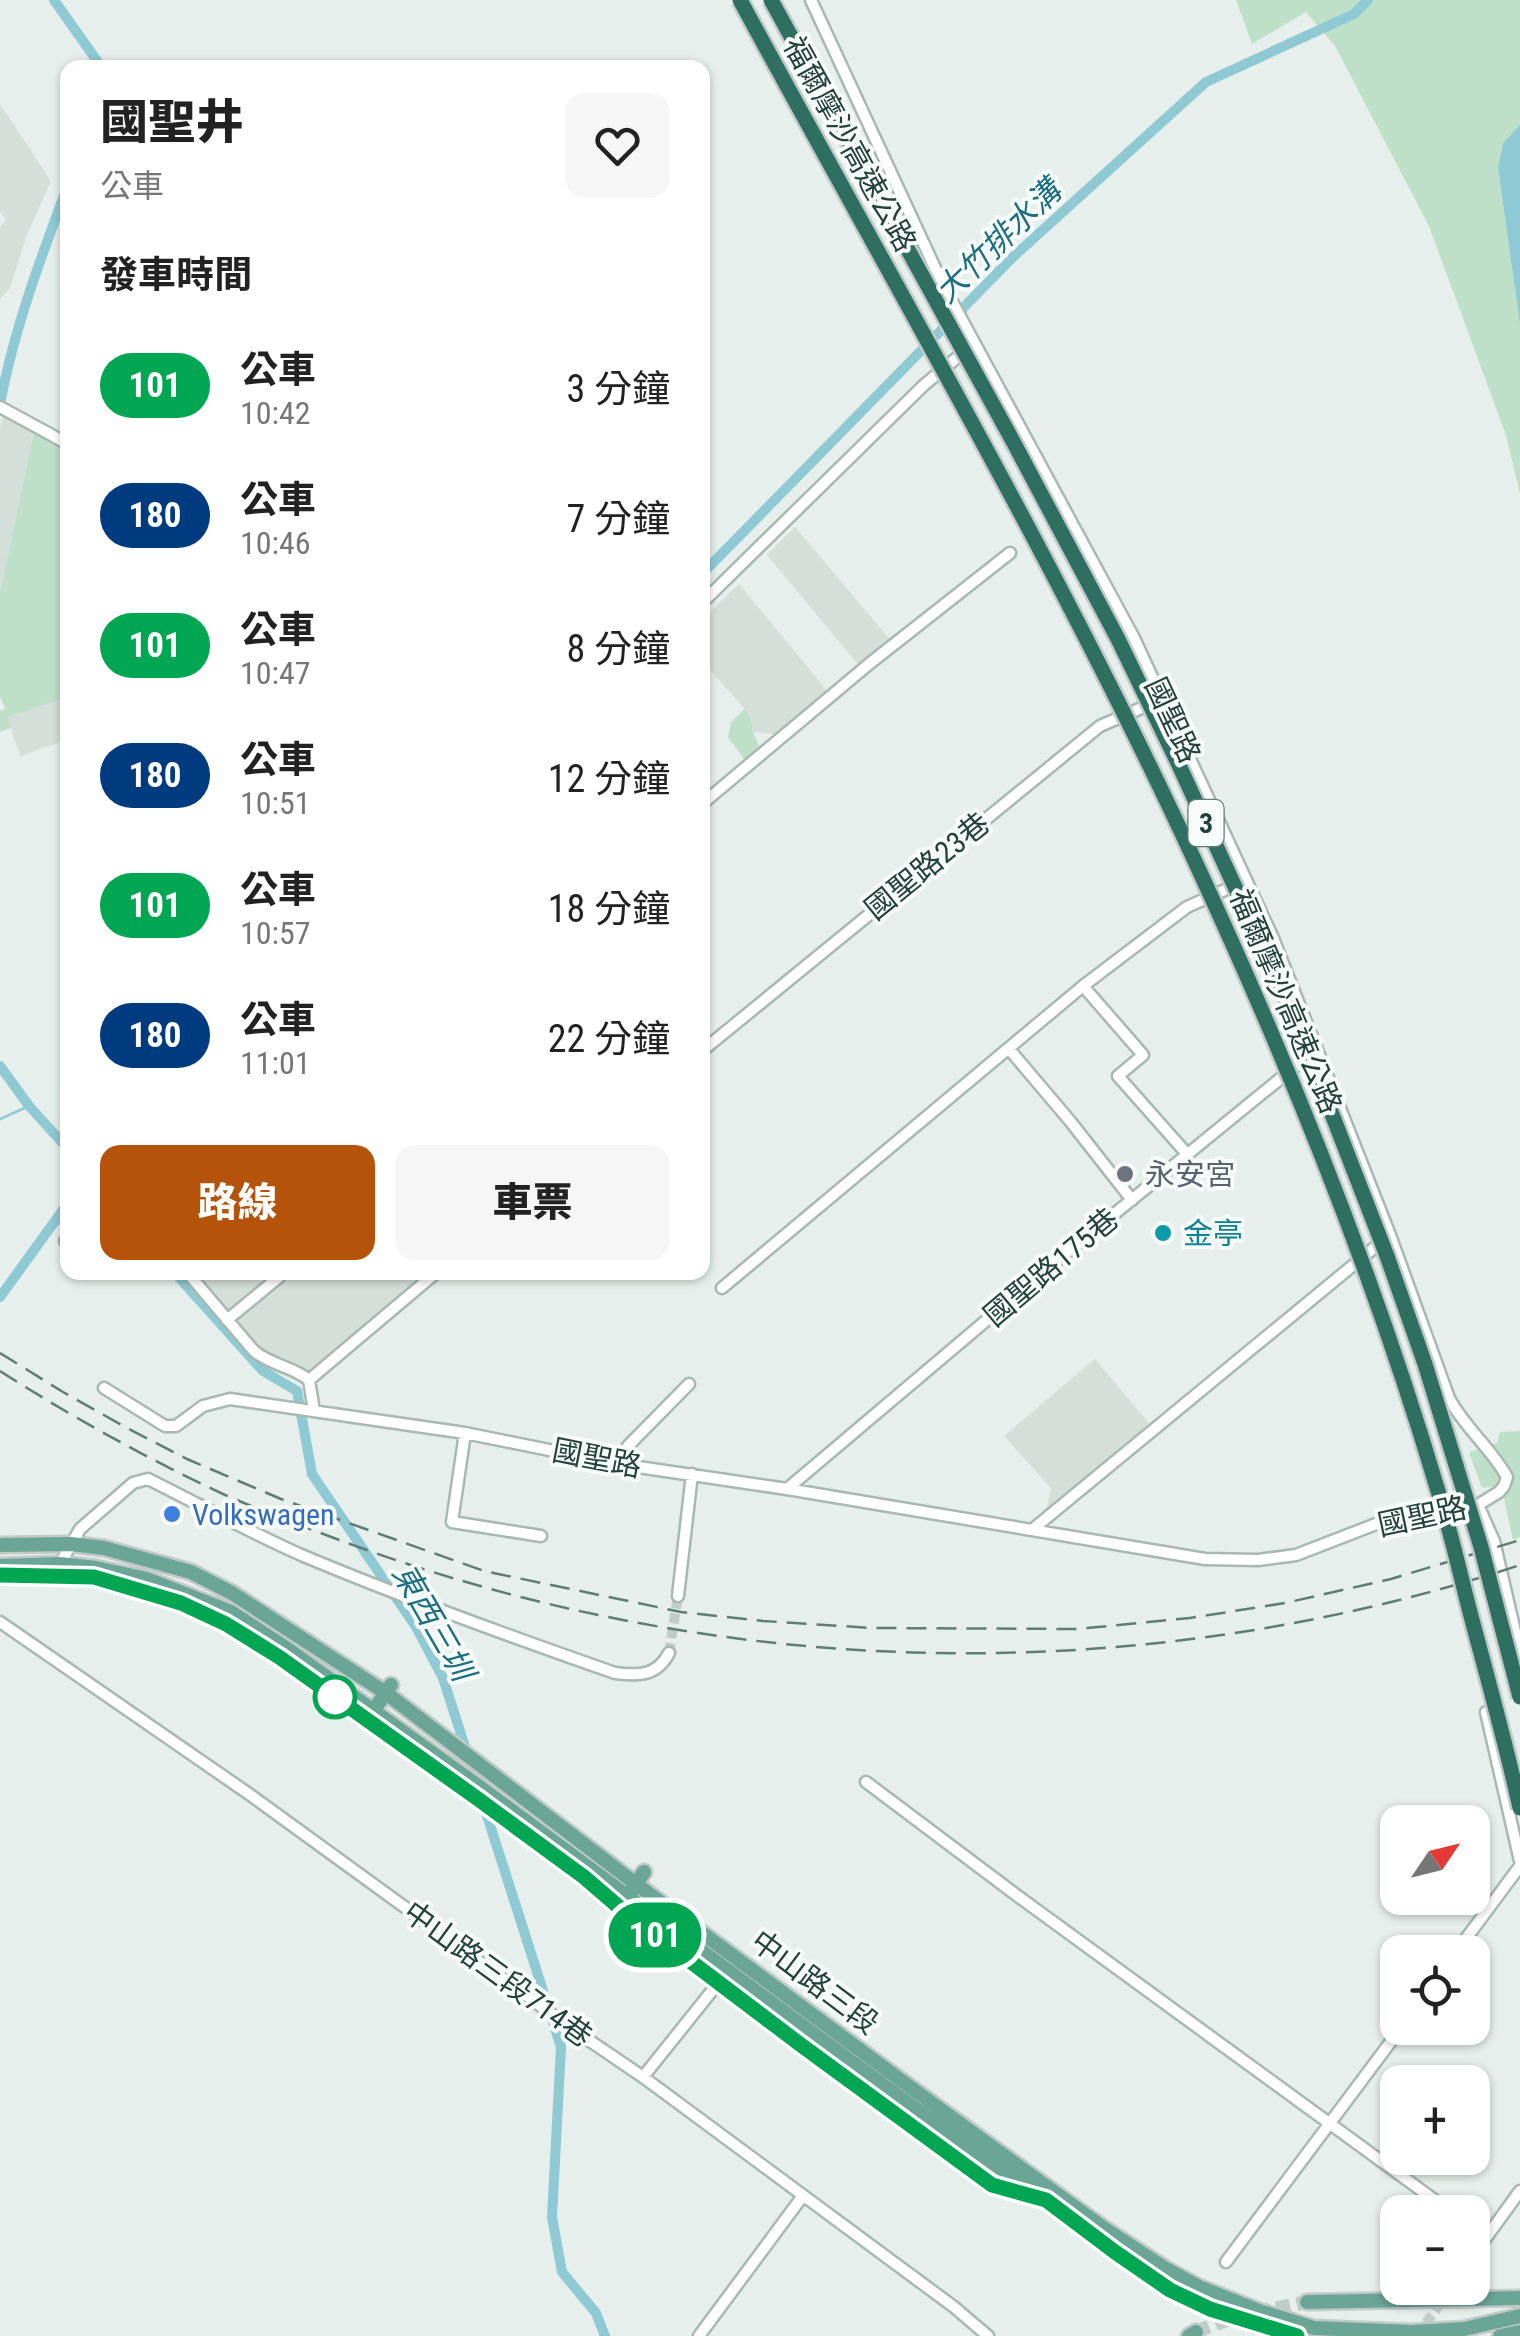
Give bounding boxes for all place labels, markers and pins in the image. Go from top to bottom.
place label: 永安宮 [1145,1157,1235,1192]
marker: 永安宮 [1114,1163,1136,1185]
place label: 金亭 [1183,1216,1243,1251]
marker: 金亭 [1152,1222,1174,1244]
place label: Volkswagen [192,1497,335,1532]
marker: Volkswagen [161,1503,183,1525]
unlabelled marker [314,1676,356,1718]

